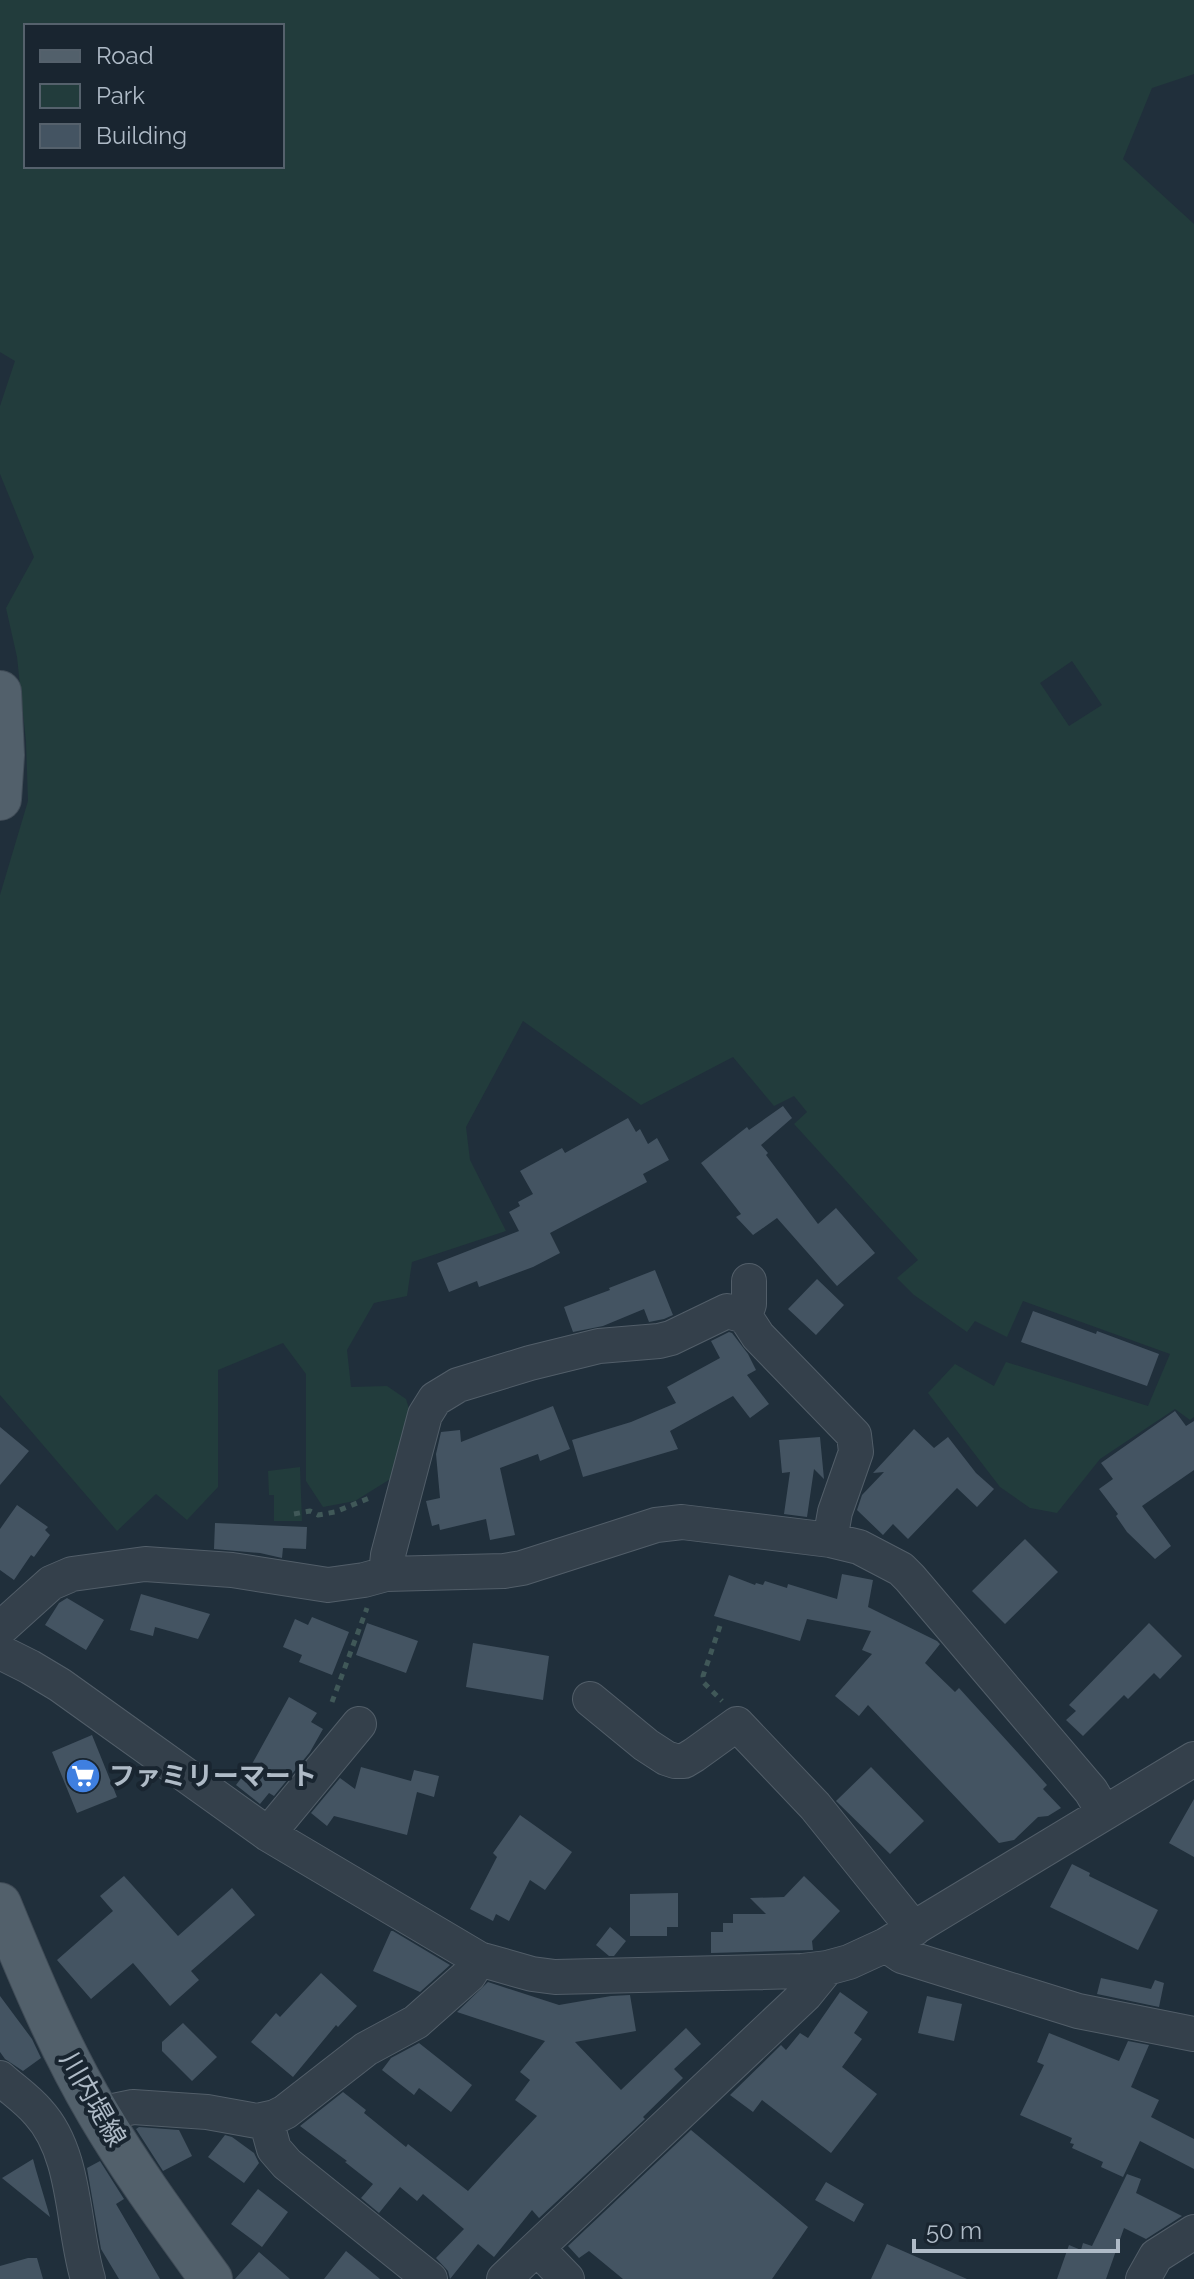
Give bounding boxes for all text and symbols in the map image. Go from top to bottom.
legend [24,24,284,168]
text: Road [96,41,154,70]
text: Park [96,81,145,110]
text: Building [96,121,187,150]
supermarket icon: ファミリーマート [64,1757,102,1795]
place label: ファミリーマート [109,1761,317,1791]
street label: 川内堤線 [54,2046,132,2152]
scale bar [914,2203,1118,2253]
text: 50 m [926,2216,982,2245]

